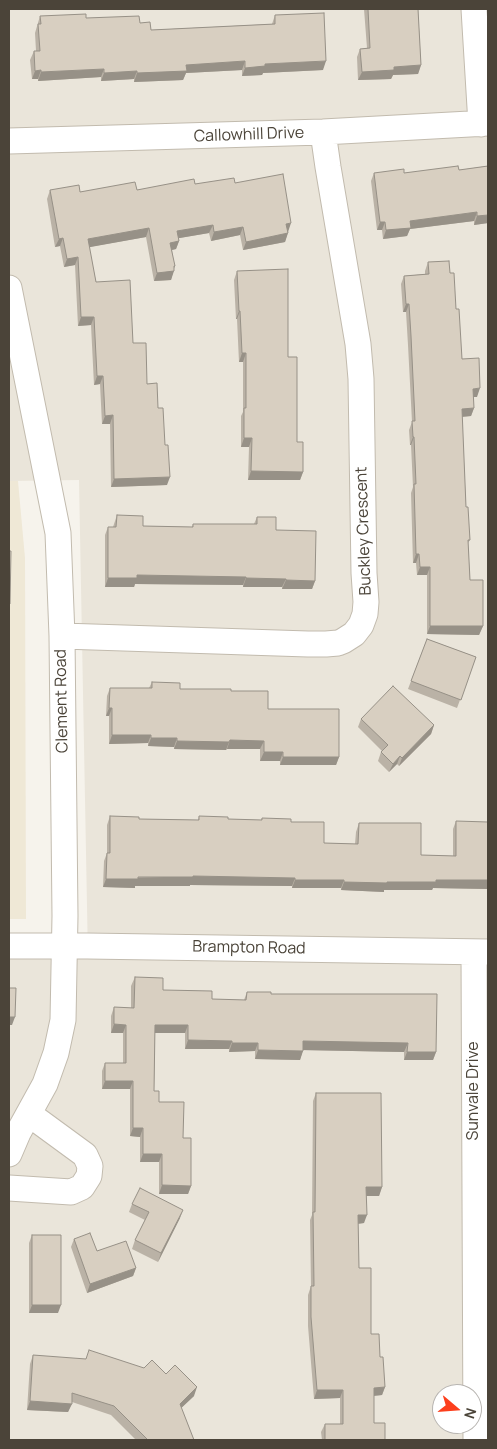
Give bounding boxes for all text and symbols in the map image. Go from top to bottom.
street label: Callowhill Drive [193,123,305,147]
street label: Buckley Crescent [352,466,376,596]
street label: Clement Road [51,649,73,753]
street label: Brampton Road [192,937,306,959]
street label: Sunvale Drive [464,1041,484,1141]
north arrow [432,1384,482,1434]
text: N [460,1406,481,1421]

